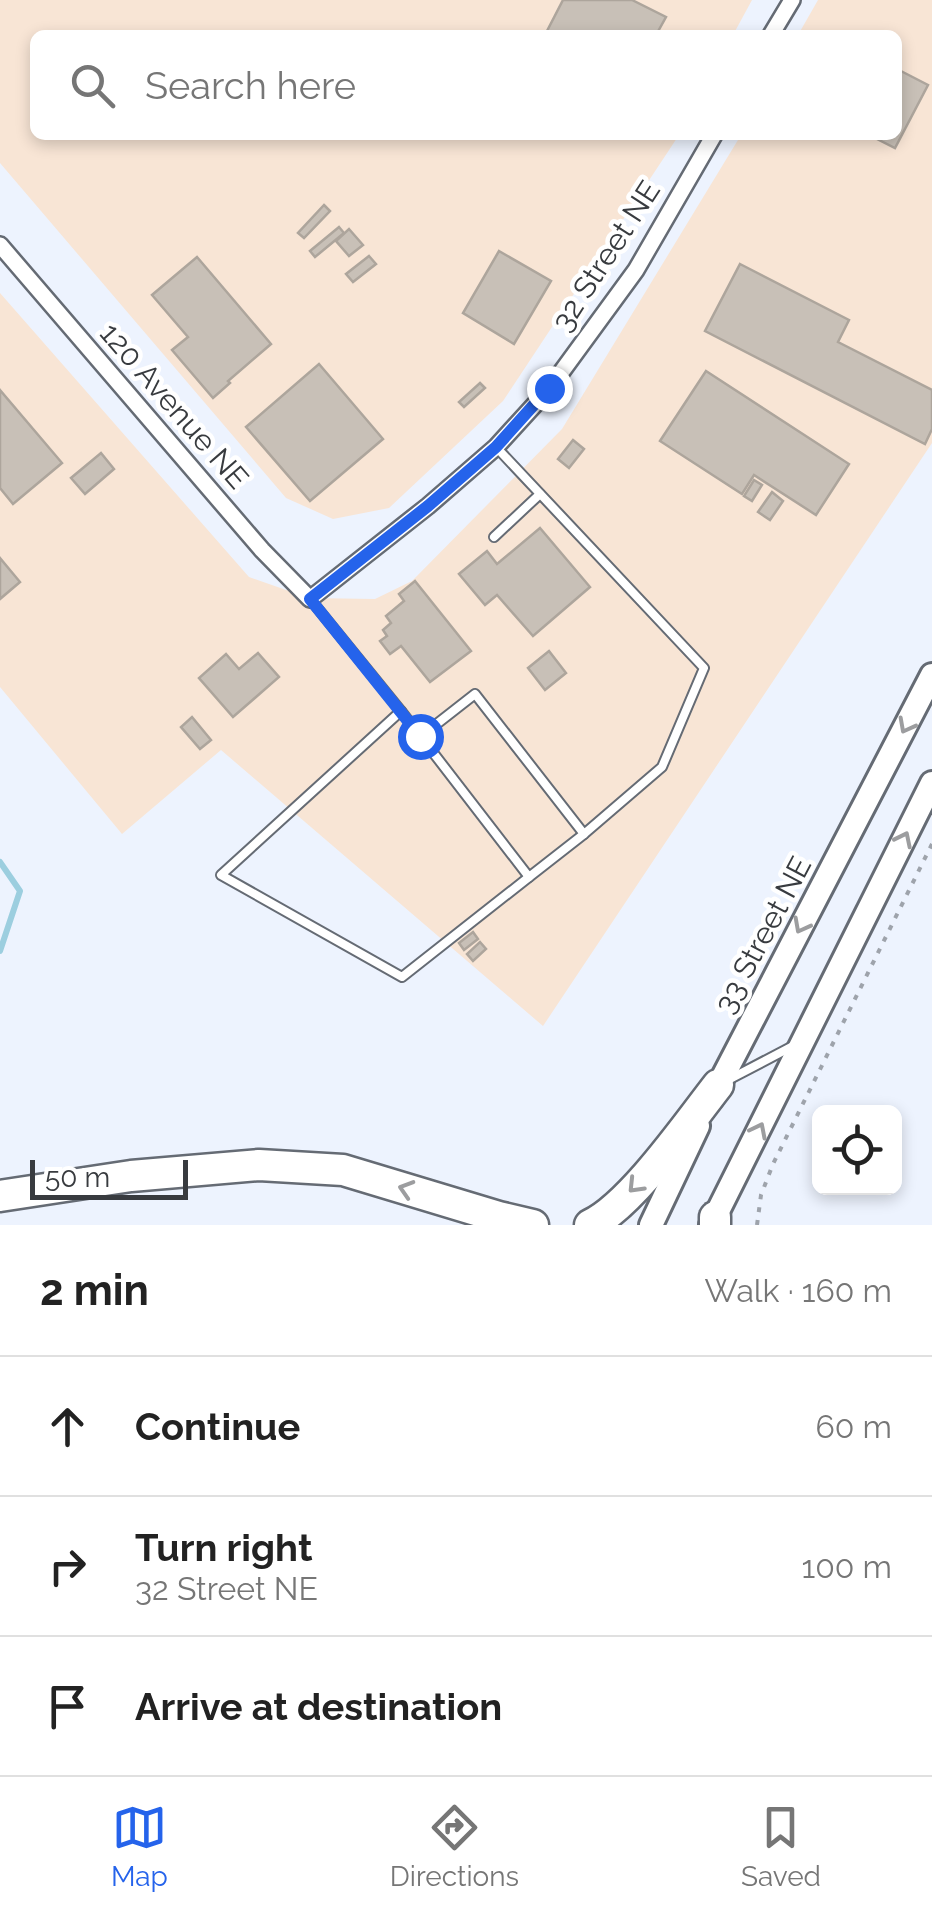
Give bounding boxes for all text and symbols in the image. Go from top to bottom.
search box [30,30,902,140]
icon: search [65,58,120,113]
text: Search here [145,63,356,108]
street label: 32 Street NE [544,174,667,337]
street label: 120 Avenue NE [93,316,256,496]
route end [527,366,573,412]
route start [398,714,444,760]
one-way arrow [898,716,918,734]
one-way arrow [892,832,911,850]
street label: 33 Street NE [707,851,818,1019]
one-way arrow [794,915,813,933]
map controls [812,1105,902,1195]
button: locate [812,1105,902,1195]
one-way arrow [747,1123,766,1141]
scale bar [30,1155,188,1200]
text: 50 m [45,1161,110,1194]
one-way arrow [629,1174,647,1193]
one-way arrow [398,1180,415,1201]
text: 2 min [40,1266,149,1315]
text: Walk · 160 m [705,1272,892,1309]
icon: ahead [40,1399,95,1454]
text: Continue [135,1404,300,1449]
text: 60 m [816,1408,892,1445]
text: Turn right [135,1525,312,1570]
icon: right [40,1539,95,1594]
text: 100 m [802,1548,892,1585]
text: 32 Street NE [135,1570,318,1607]
icon: arrive [40,1679,95,1734]
text: Arrive at destination [135,1684,502,1729]
tab: Map [111,1800,168,1893]
tab: Directions [390,1800,519,1893]
tab: Saved [741,1800,821,1893]

